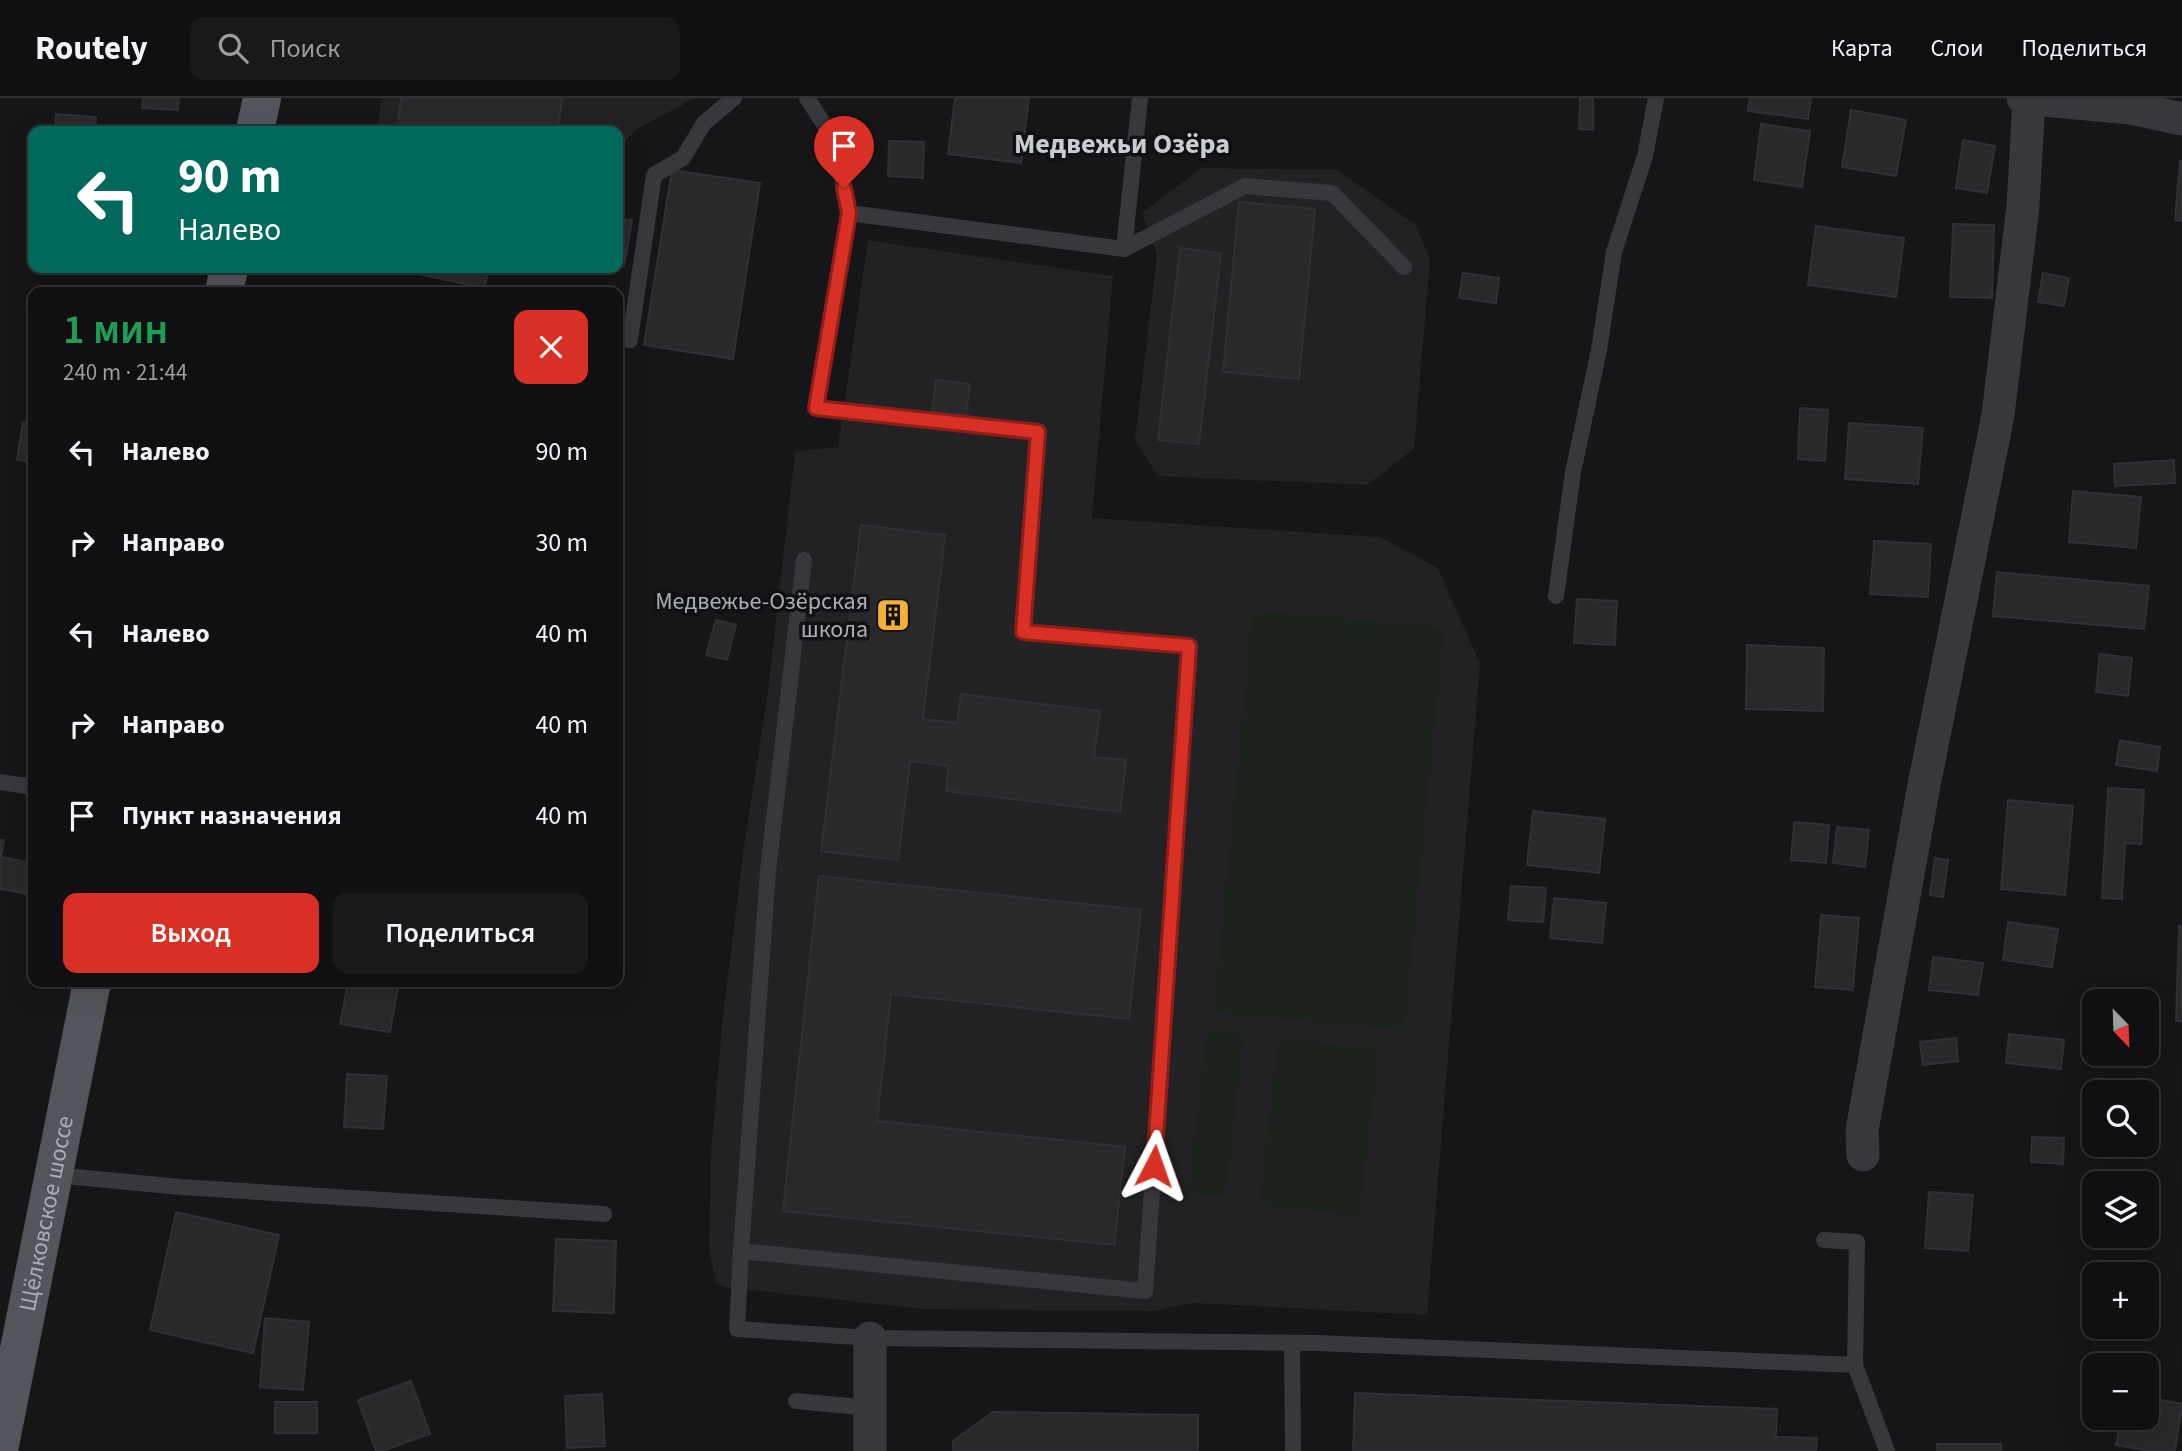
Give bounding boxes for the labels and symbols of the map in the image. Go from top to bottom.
pin [814,116,874,188]
district label: Медвежьи Озёра [1014,124,1230,164]
place label: Медвежье-Озёрская школа [655,584,868,647]
building icon: Медвежье-Озёрская школа [874,596,912,634]
north arrow [2082,989,2160,1066]
street label: Щёлковское шоссе [9,1113,83,1314]
position arrow [1117,1129,1191,1203]

